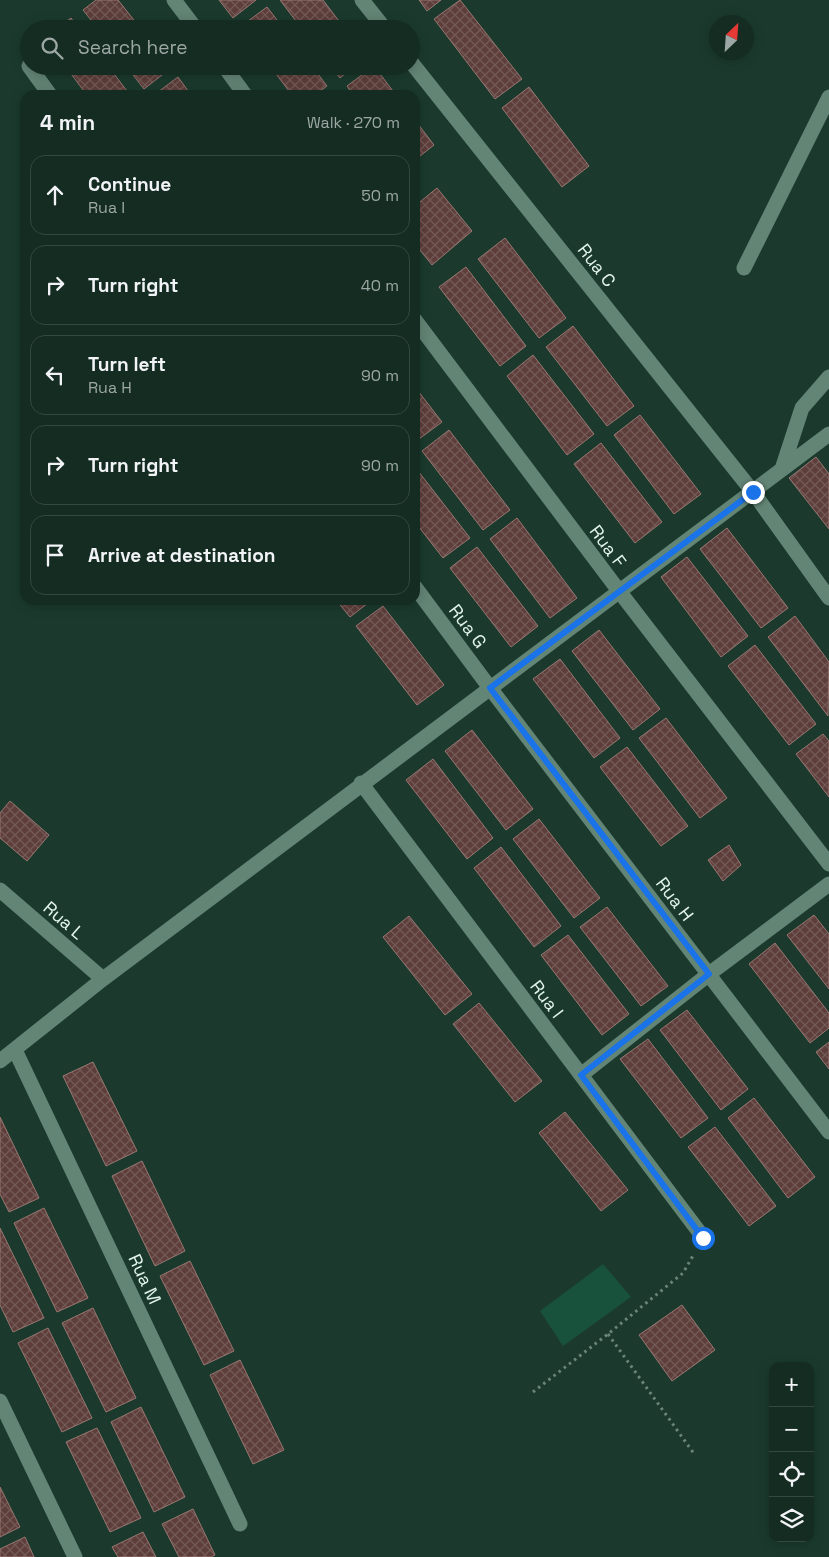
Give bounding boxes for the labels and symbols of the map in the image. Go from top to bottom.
north arrow [709,15,754,60]
street label: Rua C [573,239,621,291]
route end [742,481,765,504]
street label: Rua F [585,520,632,572]
street label: Rua G [444,599,492,653]
street label: Rua H [651,872,699,926]
street label: Rua L [39,896,89,944]
street label: Rua I [525,975,569,1023]
route start [692,1227,715,1250]
street label: Rua M [123,1250,167,1308]

